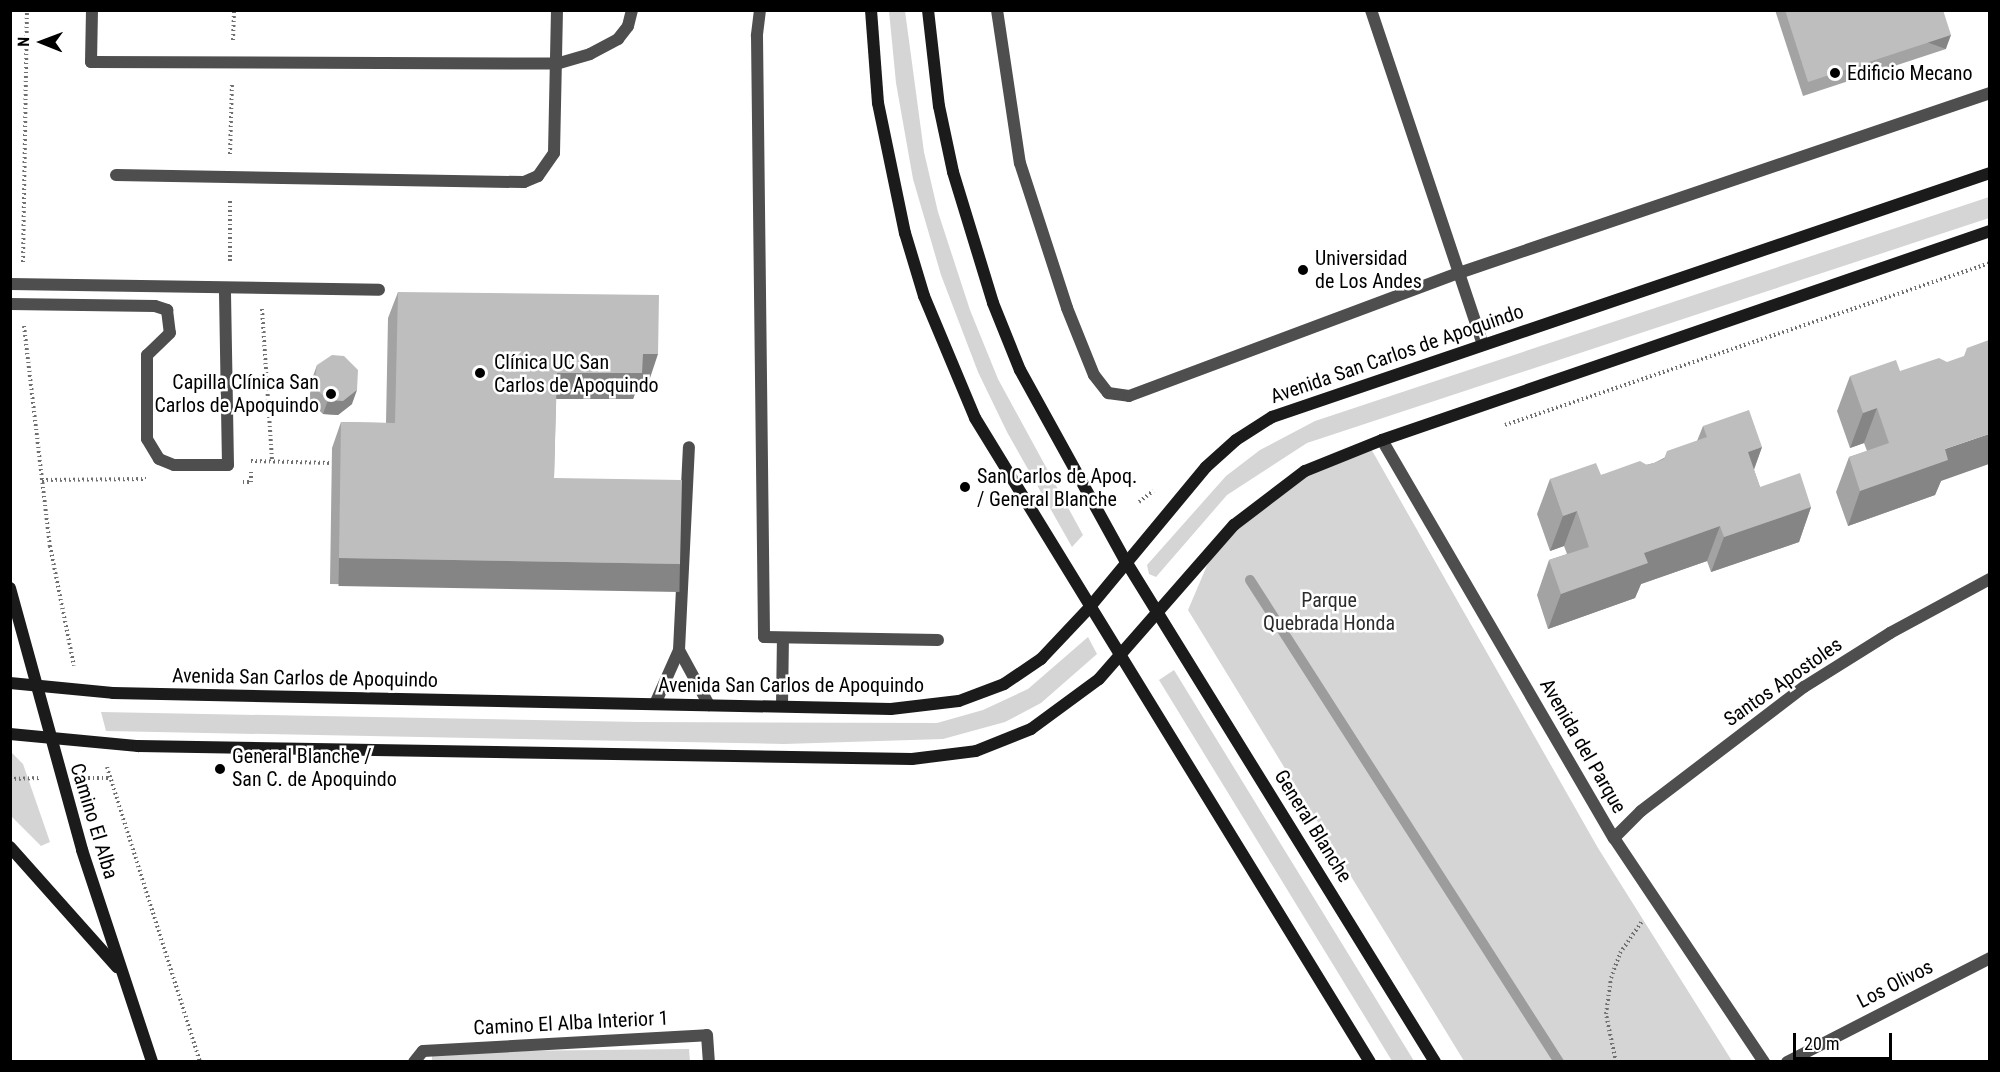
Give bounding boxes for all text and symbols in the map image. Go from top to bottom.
north arrow [12,12,72,72]
text: N [14,37,33,47]
place label: Edificio Mecano [1847,61,1973,85]
marker: Edificio Mecano [1828,66,1842,80]
place label: Universidad de Los Andes [1315,246,1422,293]
marker: Universidad de Los Andes [1296,263,1310,277]
street label: Avenida San Carlos de Apoquindo [1267,299,1527,409]
place label: Clínica UC San Carlos de Apoquindo [494,350,659,397]
marker: Clínica UC San Carlos de Apoquindo [471,364,489,382]
place label: Capilla Clínica San Carlos de Apoquindo [154,371,319,418]
marker: Capilla Clínica San Carlos de Apoquindo [324,387,338,401]
place label: San Carlos de Apoq. / General Blanche [977,464,1137,511]
marker: San Carlos de Apoq. / General Blanche [958,480,972,494]
park label: Parque Quebrada Honda [1263,589,1395,636]
street label: Santos Apostoles [1719,632,1847,732]
street label: Avenida San Carlos de Apoquindo [172,664,438,692]
street label: Avenida San Carlos de Apoquindo [658,673,924,697]
street label: Avenida del Parque [1535,675,1631,817]
place label: General Blanche / San C. de Apoquindo [232,745,397,792]
street label: Camino El Alba [65,760,123,882]
marker: General Blanche / San C. de Apoquindo [213,762,227,776]
street label: General Blanche [1269,765,1357,887]
street label: Los Olivos [1853,955,1937,1013]
street label: Camino El Alba Interior 1 [473,1006,669,1040]
scale bar [1796,1021,1895,1059]
text: 20 m [1804,1033,1839,1054]

